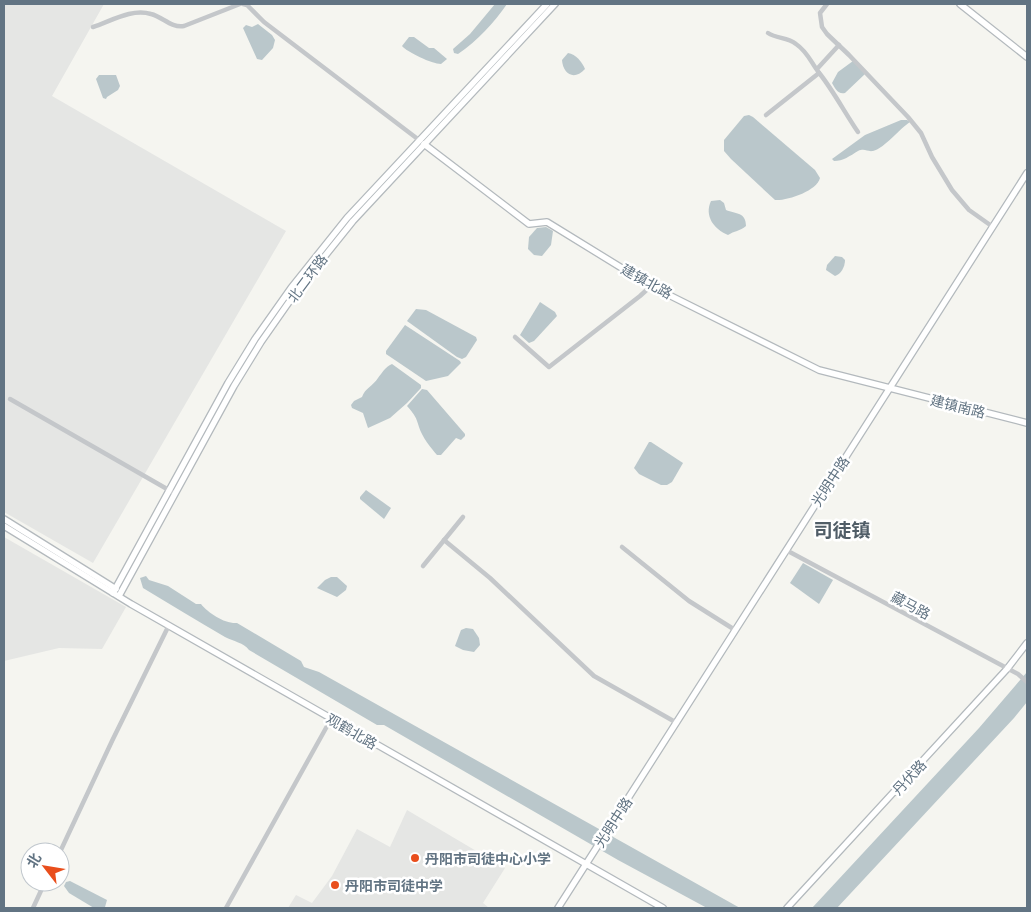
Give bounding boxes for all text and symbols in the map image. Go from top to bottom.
street label: 北二环路 [283,250,331,306]
street label: 建镇北路 [618,259,676,303]
street label: 建镇南路 [929,390,987,422]
street label: 光明中路 [807,452,853,510]
district label: 司徒镇 [813,517,871,543]
street label: 藏马路 [888,587,934,623]
street label: 观鹤北路 [323,709,381,753]
street label: 丹伏路 [888,755,930,799]
street label: 光明中路 [590,793,636,851]
north arrow [20,842,70,892]
text: 北 [22,849,45,871]
place label: 丹阳市司徒中心小学 [425,849,551,868]
marker: 丹阳市司徒中心小学 [409,852,421,864]
place label: 丹阳市司徒中学 [345,876,443,895]
marker: 丹阳市司徒中学 [329,879,341,891]

